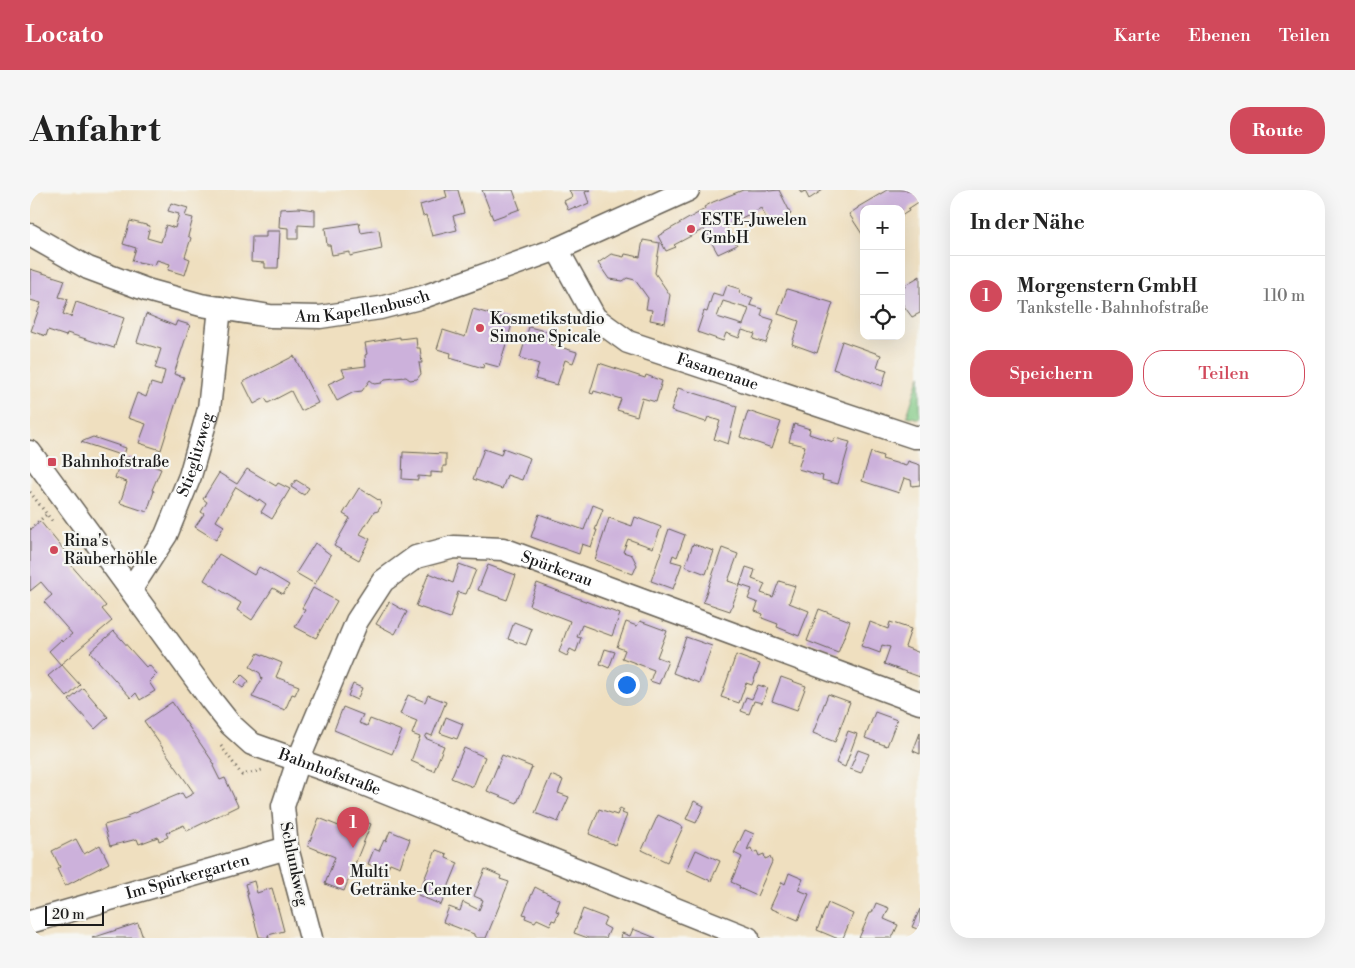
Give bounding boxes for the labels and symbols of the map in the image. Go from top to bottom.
place label: ESTE-Juwelen GmbH [701,210,807,248]
marker: ESTE-Juwelen GmbH [685,223,697,235]
street label: Am Kapellenbusch [294,285,433,327]
place label: Kosmetikstudio Simone Spicale [490,309,605,347]
marker: Kosmetikstudio Simone Spicale [474,322,486,334]
street label: Fasanenaue [674,349,761,395]
street label: Stieglitzweg [173,410,218,500]
place label: Bahnhofstraße [61,452,169,472]
marker: Bahnhofstraße [46,456,58,468]
place label: Rina's Räuberhöhle [64,531,157,569]
marker: Rina's Räuberhöhle [48,544,60,556]
street label: Spürkerau [518,547,595,591]
your location [614,672,640,698]
street label: Bahnhofstraße [275,744,384,800]
pin: 1 [337,807,369,848]
street label: Schlunkweg [275,820,313,909]
street label: Im Spürkergarten [123,849,252,904]
place label: Multi Getränke-Center [350,862,472,900]
marker: Multi Getränke-Center [334,875,346,887]
scale bar [45,903,104,926]

